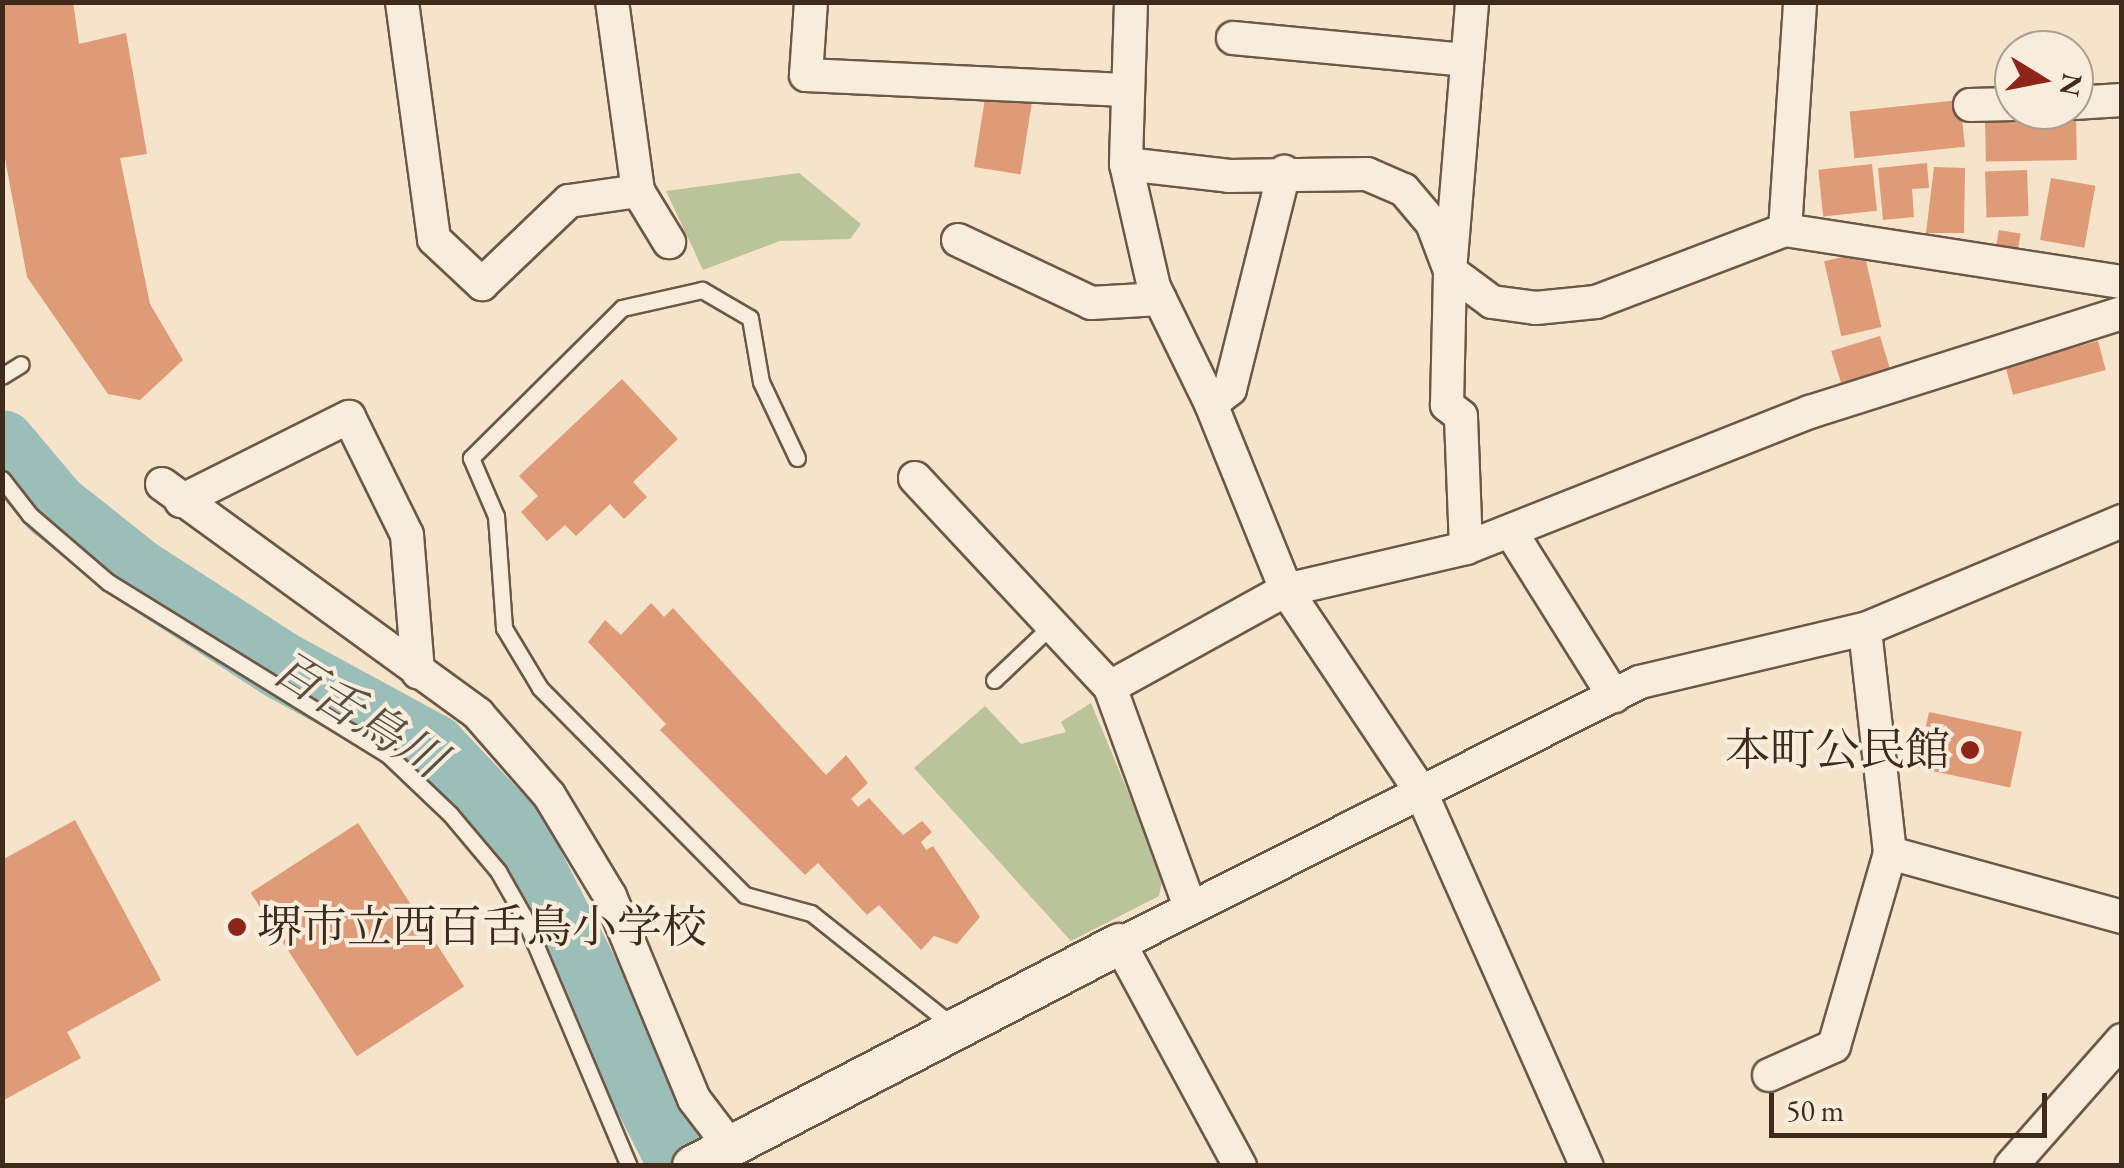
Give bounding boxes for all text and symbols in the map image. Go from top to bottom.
north arrow [1994,30,2094,130]
text: N [2052,71,2091,99]
water label: 百舌鳥川 [262,639,456,789]
place label: 本町公民館 [1725,723,1950,777]
marker: 本町公民館 [1959,739,1981,761]
place label: 堺市立西百舌鳥小学校 [257,900,707,954]
marker: 堺市立西百舌鳥小学校 [226,916,248,938]
scale bar [1774,1073,2052,1135]
text: 50 m [1786,1091,1844,1130]

